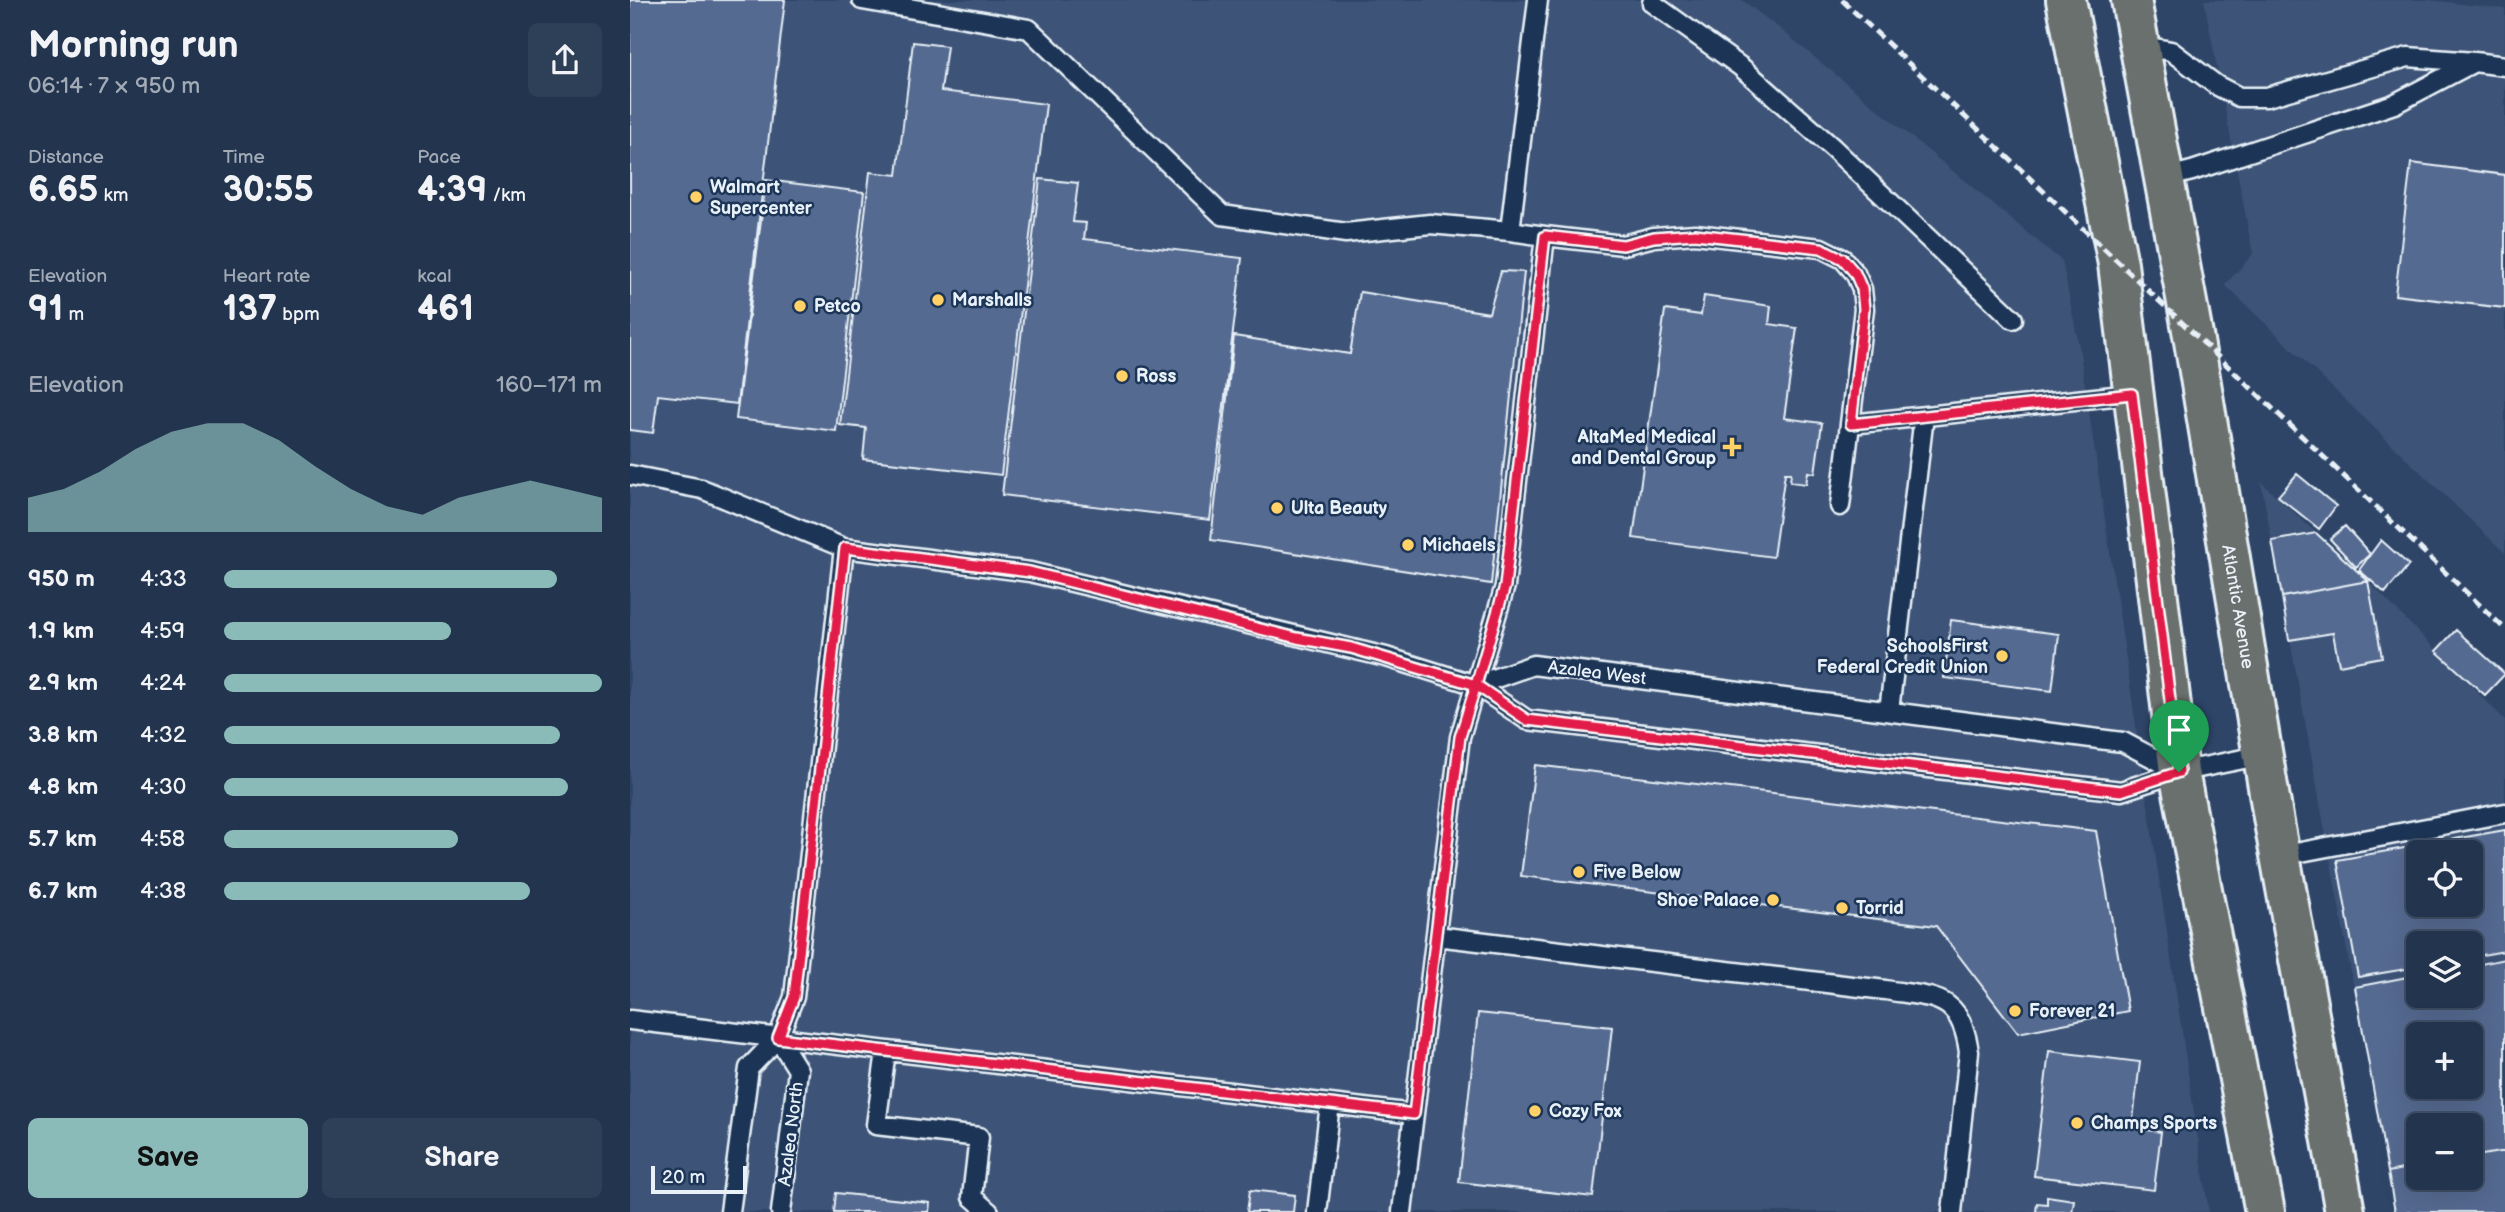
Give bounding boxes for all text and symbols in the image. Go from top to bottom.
text: Morning run [28,23,239,68]
button: share [528,23,602,97]
text: 06:14 · 7 × 950 m [28,72,200,100]
text: Distance [28,146,104,169]
text: Time [223,146,265,169]
text: Pace [417,146,461,169]
text: 6.65 [28,169,98,212]
text: 30:55 [223,169,314,212]
text: 4:39 [417,169,487,212]
place label: Walmart Supercenter [710,177,813,219]
text: km [98,184,128,207]
text: /km [487,184,526,207]
marker: Walmart Supercenter [688,189,704,205]
text: Elevation [28,265,107,288]
text: Heart rate [223,265,310,288]
text: kcal [417,265,451,288]
text: 91 [28,288,63,331]
text: 137 [223,288,277,331]
text: 461 [417,288,474,331]
place label: Marshalls [952,290,1032,311]
marker: Marshalls [930,292,946,308]
place label: Petco [814,296,861,317]
marker: Petco [792,298,808,314]
text: m [63,303,84,326]
text: bpm [277,303,320,326]
place label: Ross [1136,366,1176,387]
marker: Ross [1114,368,1130,384]
text: Elevation [28,371,124,399]
text: 160–171 m [496,371,602,399]
place label: AltaMed Medical and Dental Group [1571,427,1716,469]
marker: AltaMed Medical and Dental Group [1722,437,1742,457]
place label: Ulta Beauty [1291,498,1388,519]
marker: Ulta Beauty [1269,500,1285,516]
place label: Michaels [1422,535,1496,556]
marker: Michaels [1400,537,1416,553]
street label: Atlantic Avenue [2217,543,2259,670]
text: 950 m [28,565,95,593]
text: 4:33 [140,565,187,593]
text: 1.9 km [28,617,94,645]
text: 4:59 [140,617,185,645]
place label: SchoolsFirst Federal Credit Union [1817,636,1988,678]
marker: SchoolsFirst Federal Credit Union [1994,648,2010,664]
street label: Azalea West [1547,657,1648,690]
text: 2.9 km [28,669,98,697]
text: 4:24 [140,669,186,697]
pin [2149,700,2209,772]
icon: arrive [2160,711,2198,749]
text: 3.8 km [28,721,98,749]
text: 4:32 [140,721,186,749]
text: 4.8 km [28,773,98,801]
text: 4:30 [140,773,186,801]
text: 5.7 km [28,825,97,853]
text: 4:58 [140,825,185,853]
map controls [2406,840,2483,1190]
button: locate [2406,840,2483,917]
place label: Five Below [1593,862,1681,883]
marker: Five Below [1571,864,1587,880]
text: 6.7 km [28,877,98,905]
text: 4:38 [140,877,186,905]
place label: Shoe Palace [1657,890,1759,911]
marker: Shoe Palace [1765,892,1781,908]
place label: Torrid [1856,898,1904,919]
marker: Torrid [1834,900,1850,916]
button: layers [2406,931,2483,1008]
place label: Forever 21 [2029,1001,2115,1022]
marker: Forever 21 [2007,1003,2023,1019]
button: + [2406,1022,2483,1099]
street label: Azalea North [774,1081,808,1187]
place label: Cozy Fox [1549,1101,1622,1122]
marker: Cozy Fox [1527,1103,1543,1119]
place label: Champs Sports [2091,1113,2217,1134]
button: − [2406,1113,2483,1190]
marker: Champs Sports [2069,1115,2085,1131]
button: Save [28,1118,308,1198]
button: Share [322,1118,602,1198]
scale bar [651,1163,747,1195]
text: 20 m [662,1166,705,1189]

